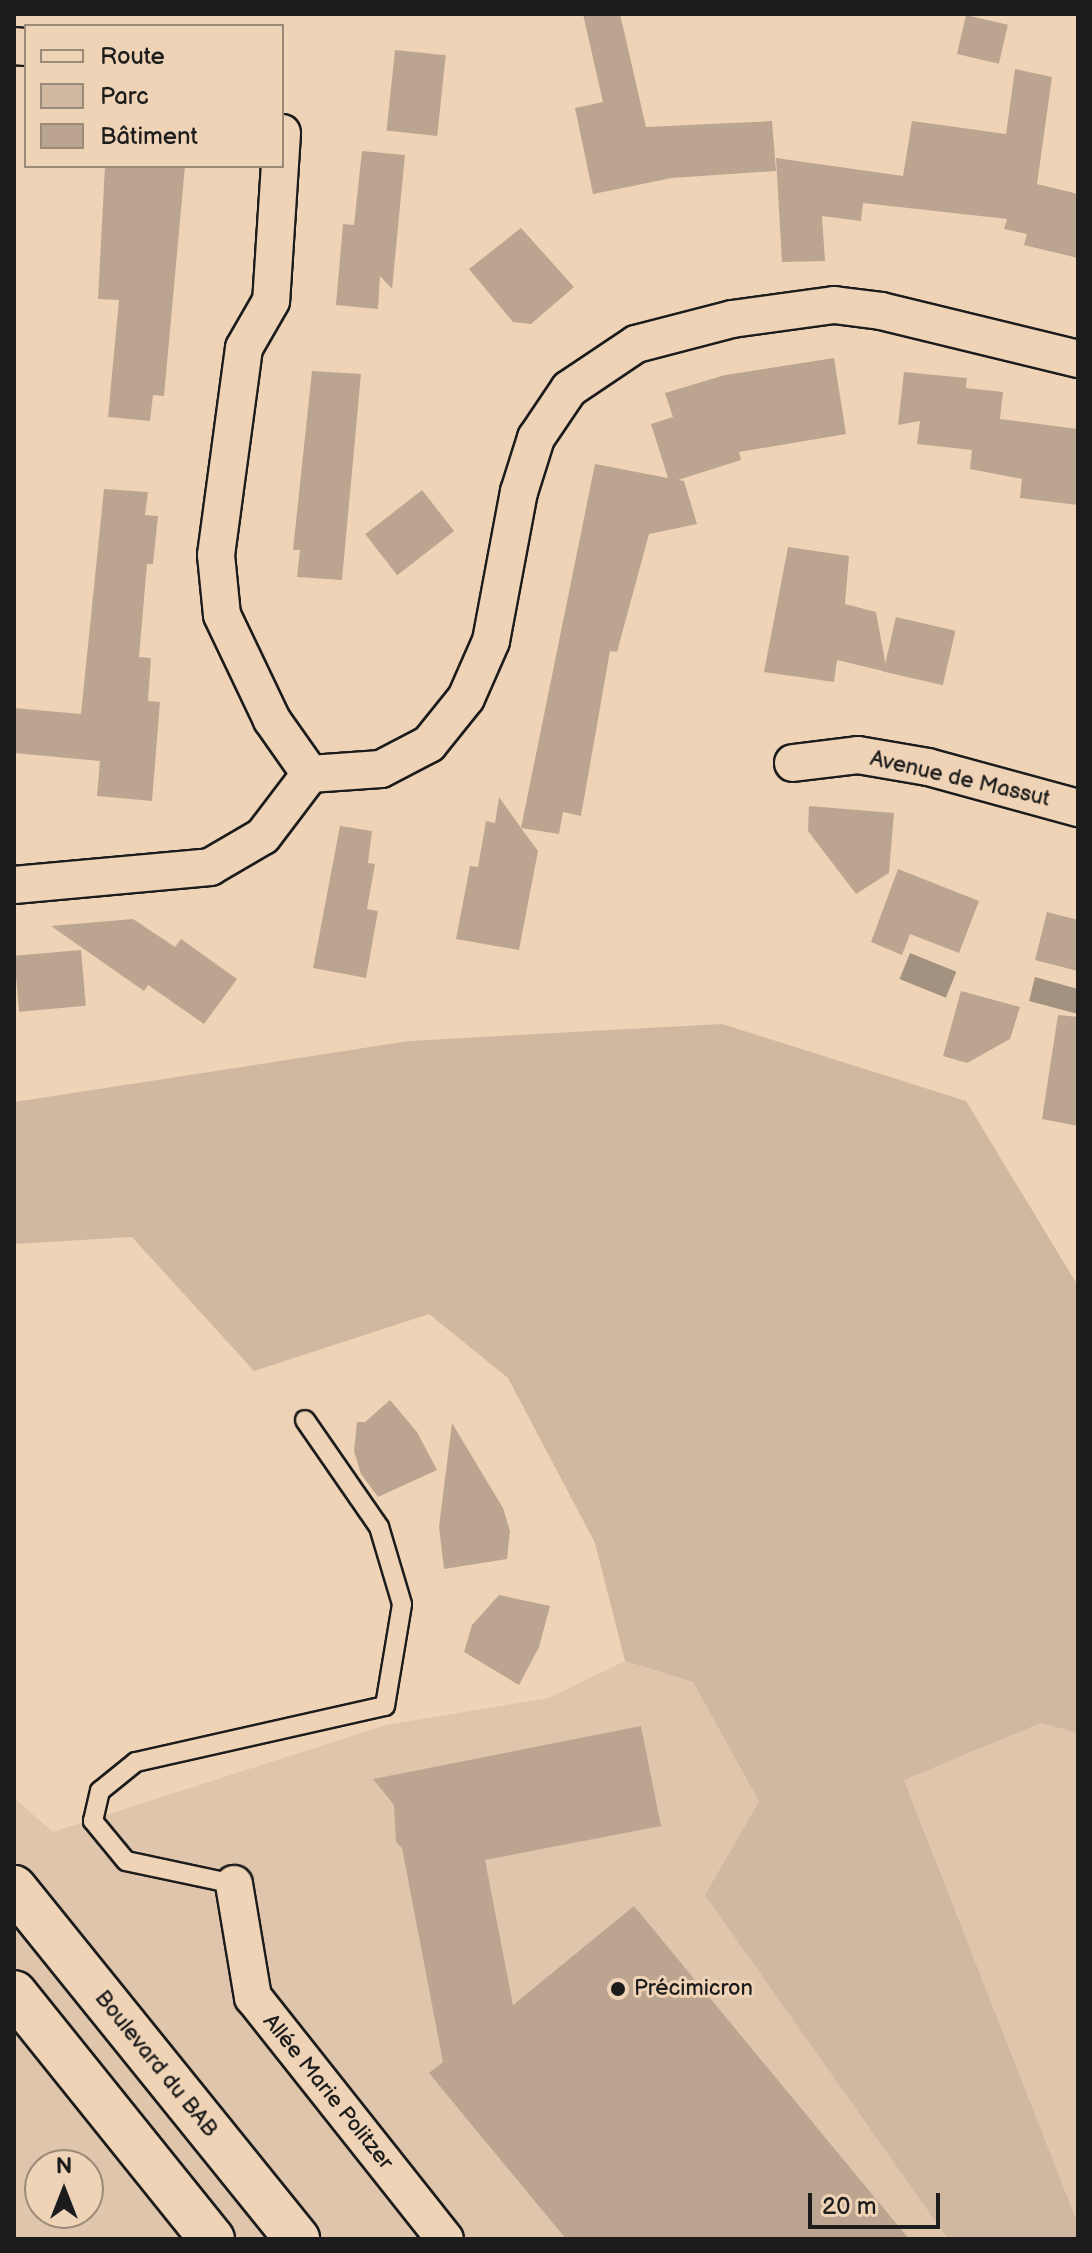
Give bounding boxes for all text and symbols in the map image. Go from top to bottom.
legend [24,24,284,168]
text: Route [100,42,165,71]
text: Parc [100,82,149,111]
text: Bâtiment [100,122,198,151]
street label: Avenue de Massut [868,745,1052,813]
place label: Précimicron [634,1976,753,2002]
marker: Précimicron [609,1980,627,1998]
street label: Boulevard du BAB [89,1986,223,2142]
street label: Allée Marie Politzer [257,2009,399,2175]
north arrow [24,2149,104,2229]
text: N [56,2153,72,2180]
scale bar [812,2177,944,2227]
text: 20 m [822,2192,877,2221]

